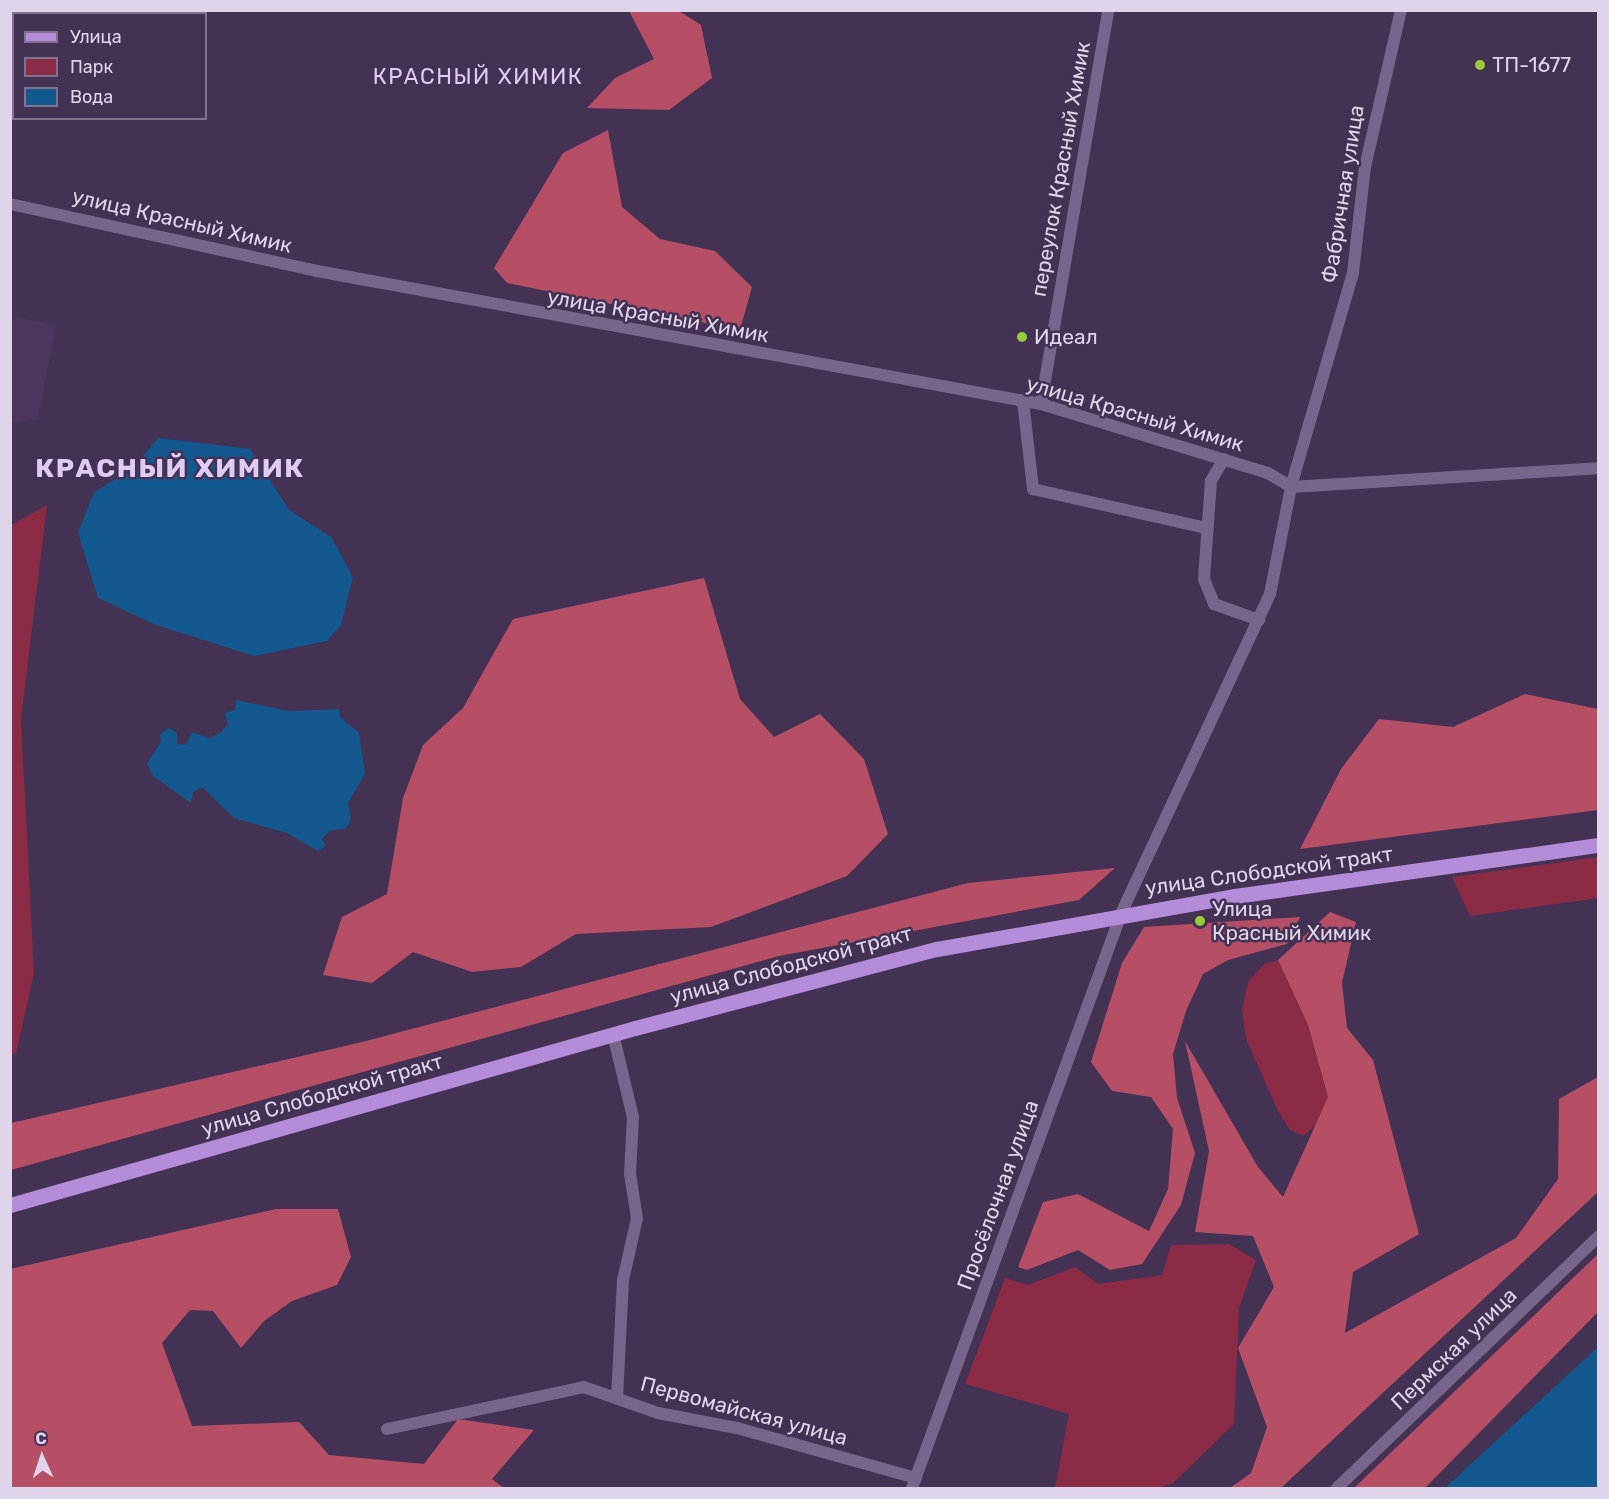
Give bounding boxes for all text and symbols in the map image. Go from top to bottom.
legend [12,12,207,120]
text: Улица [70,26,122,48]
street label: переулок Красный Химик [1026,39,1096,299]
place label: ТП-1677 [1492,52,1571,78]
text: Парк [70,56,113,78]
marker: ТП-1677 [1473,58,1487,72]
district label: КРАСНЫЙ ХИМИК [373,64,583,90]
text: Вода [70,86,113,108]
street label: Фабричная улица [1316,103,1370,285]
street label: улица Красный Химик [70,183,294,259]
street label: улица Красный Химик [545,284,771,348]
place label: Идеал [1034,324,1098,350]
marker: Идеал [1015,330,1029,344]
street label: улица Красный Химик [1024,371,1246,457]
district label: КРАСНЫЙ ХИМИК [35,453,305,485]
street label: улица Слободской тракт [1144,841,1394,901]
place label: Улица Красный Химик [1212,896,1371,946]
marker: Улица Красный Химик [1193,914,1207,928]
street label: улица Слободской тракт [667,921,915,1009]
street label: улица Слободской тракт [198,1048,446,1142]
street label: Просёлочная улица [952,1097,1044,1293]
street label: Пермская улица [1386,1283,1522,1415]
street label: Первомайская улица [638,1371,850,1451]
north arrow [12,1427,72,1487]
text: С [35,1429,47,1448]

